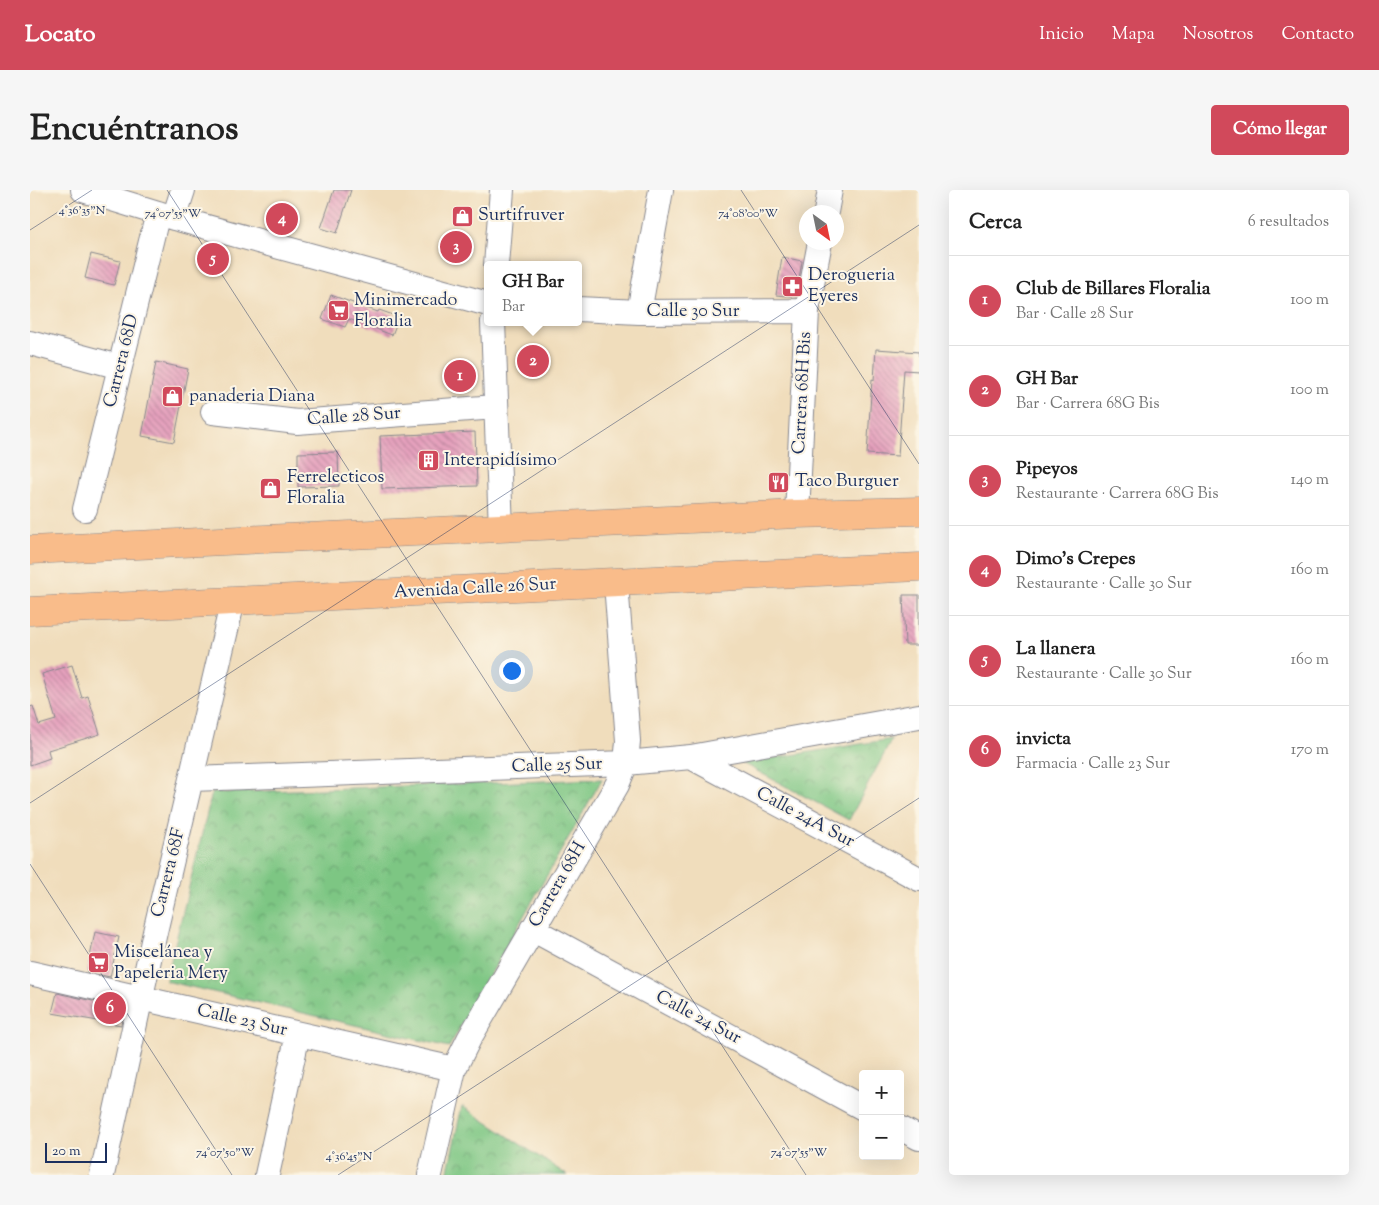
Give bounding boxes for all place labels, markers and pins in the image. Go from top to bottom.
pin: 4 [266,200,298,238]
place label: Surtifruver [478,203,565,229]
shop icon: Surtifruver [450,204,474,228]
pin: 3 [440,228,472,266]
pin: 5 [197,240,229,278]
place label: Derogueria Eyeres [808,263,895,310]
pharmacy icon: Derogueria Eyeres [780,274,804,298]
place label: Minimercado Floralia [354,288,457,335]
supermarket icon: Minimercado Floralia [326,299,350,323]
pin: 2 [517,342,549,380]
pin: 1 [444,357,476,395]
place label: panaderia Diana [189,384,315,410]
shop icon: panaderia Diana [161,385,185,409]
place label: Interapidísimo [444,448,557,474]
building icon: Interapidísimo [416,449,440,473]
place label: Ferrelecticos Floralia [287,465,384,512]
place label: Taco Burguer [795,469,899,495]
restaurant icon: Taco Burguer [767,470,791,494]
shop icon: Ferrelecticos Floralia [259,476,283,500]
place label: Miscelánea y Papeleria Mery [114,940,228,987]
supermarket icon: Miscelánea y Papeleria Mery [86,951,110,975]
pin: 6 [94,989,126,1027]

